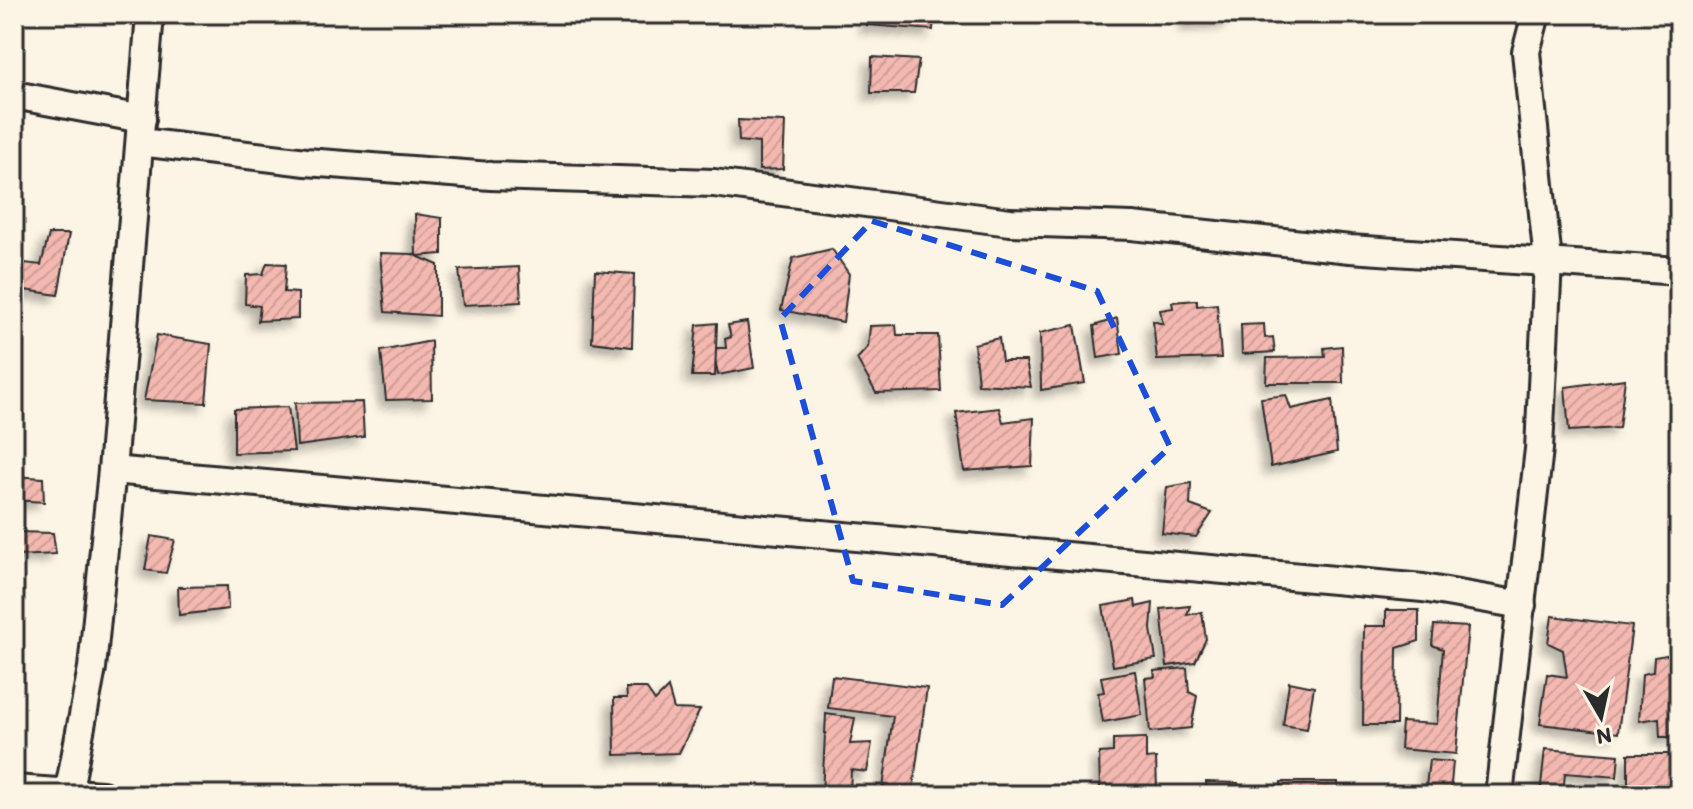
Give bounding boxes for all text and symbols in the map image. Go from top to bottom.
north arrow [1561,677,1641,757]
text: N [1595,722,1614,751]

